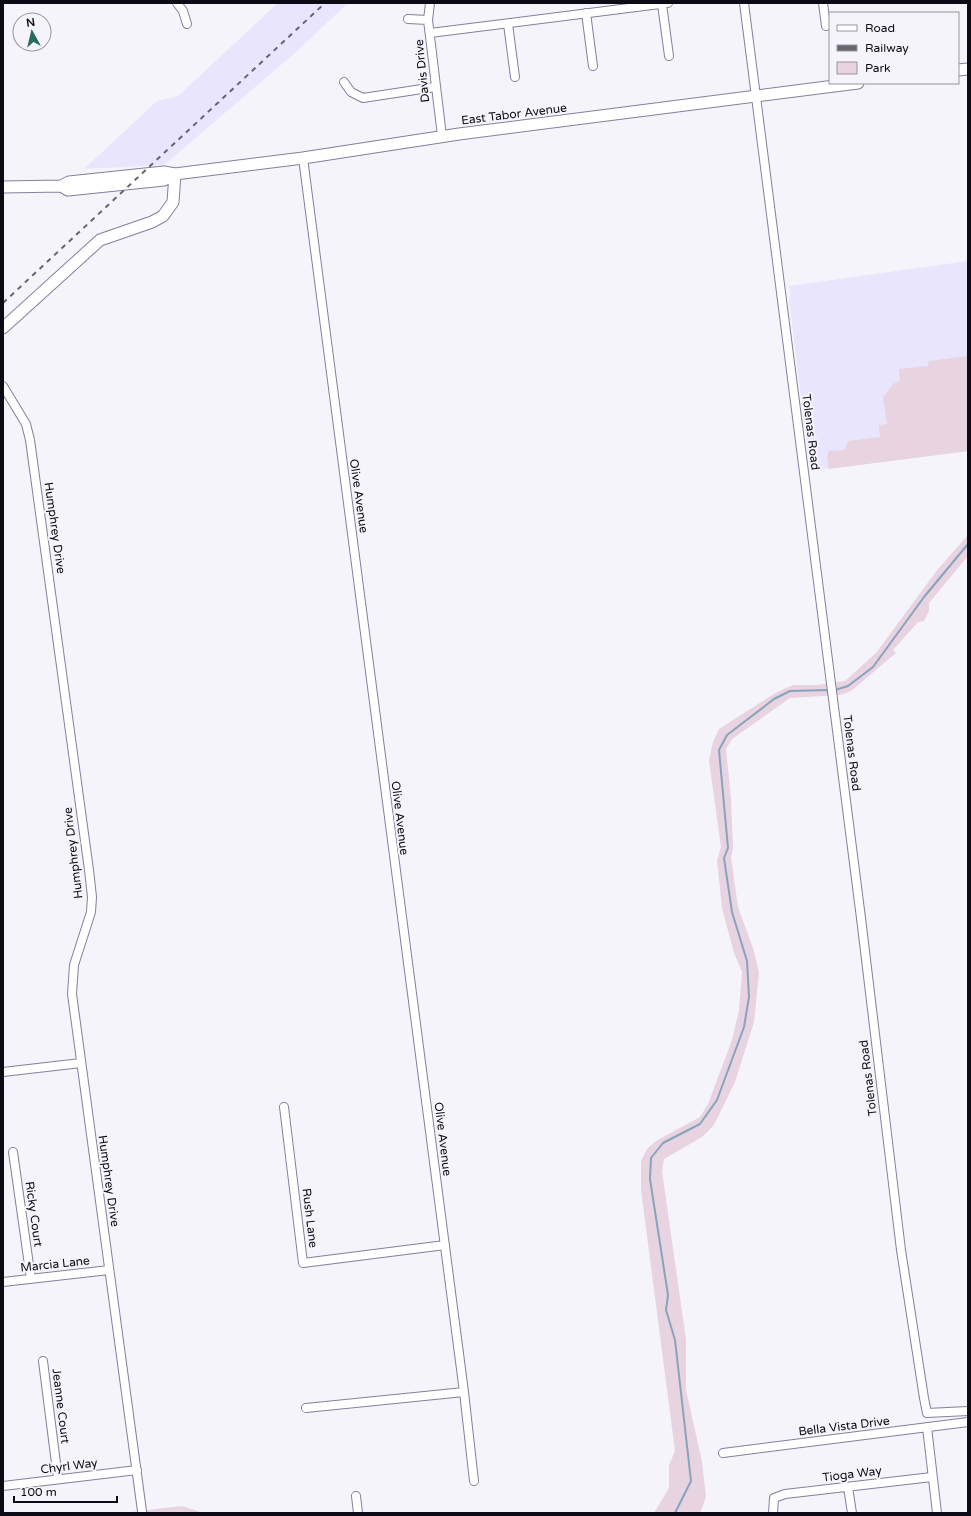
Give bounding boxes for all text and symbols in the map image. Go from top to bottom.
north arrow [12,12,52,52]
legend [829,12,959,84]
text: N [25,16,36,30]
text: Road [865,21,895,35]
street label: Davis Drive [412,39,432,103]
text: Railway [865,41,909,55]
text: Park [865,61,891,75]
street label: East Tabor Avenue [460,101,568,127]
street label: Tolenas Road [799,393,823,471]
street label: Olive Avenue [347,458,371,534]
street label: Humphrey Drive [42,481,68,575]
street label: Tolenas Road [840,714,864,792]
street label: Olive Avenue [388,780,412,856]
street label: Humphrey Drive [60,806,86,900]
street label: Tolenas Road [856,1039,880,1117]
street label: Olive Avenue [431,1101,455,1177]
street label: Humphrey Drive [96,1134,122,1228]
street label: Ricky Court [22,1180,46,1248]
street label: Rush Lane [299,1187,321,1249]
street label: Marcia Lane [20,1253,91,1275]
street label: Jeanne Court [49,1368,73,1445]
street label: Bella Vista Drive [798,1413,891,1439]
street label: Chyrl Way [40,1455,99,1476]
street label: Tioga Way [822,1463,883,1485]
scale bar [14,1478,117,1504]
text: 100 m [20,1485,57,1499]

